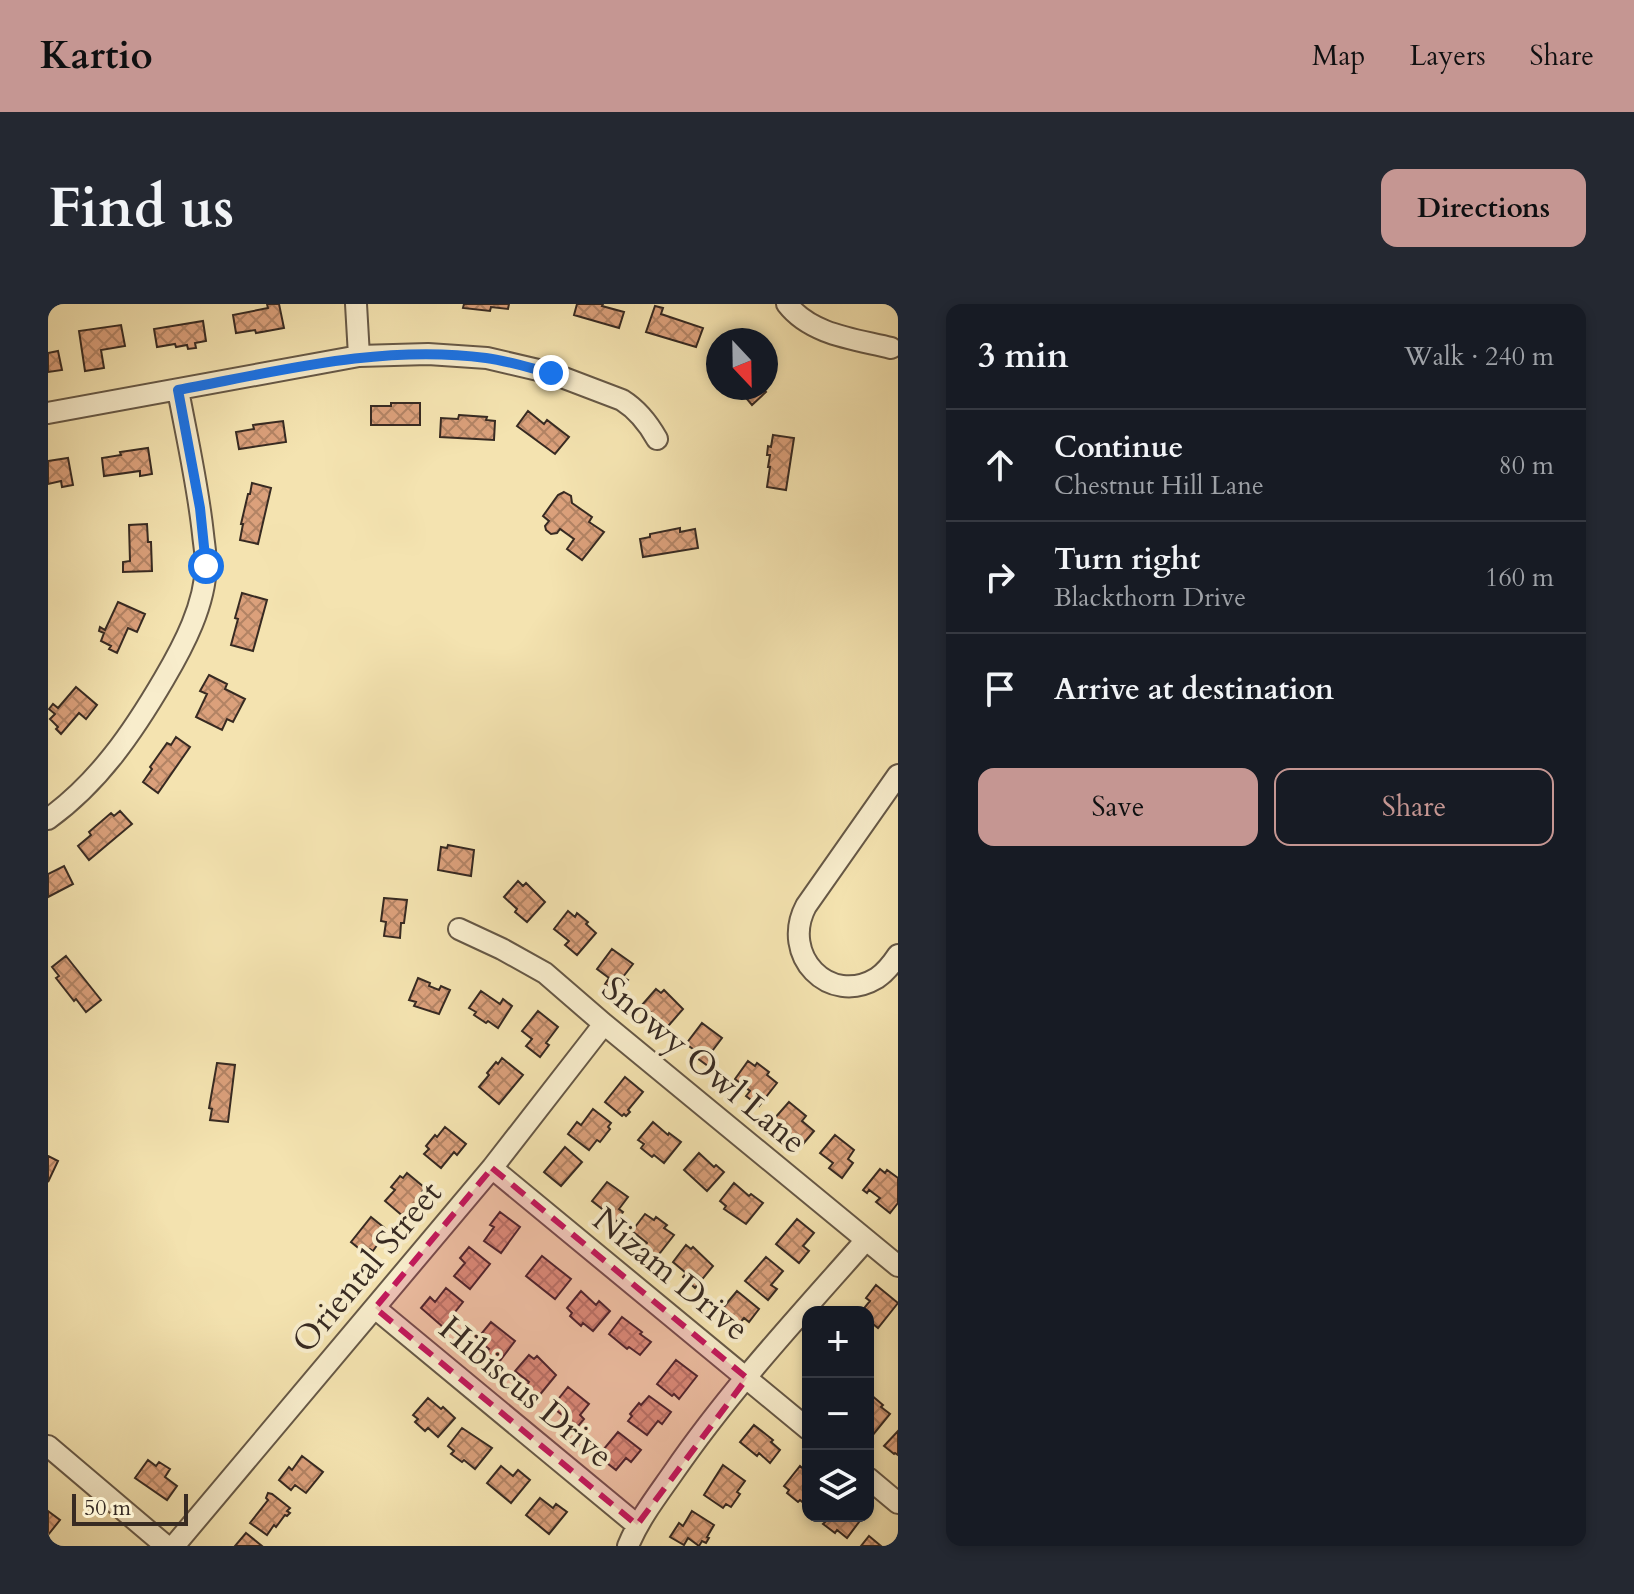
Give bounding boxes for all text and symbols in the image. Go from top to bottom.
text: Kartio [40,30,153,82]
text: Map [1312,37,1365,75]
text: Layers [1409,37,1486,75]
text: Share [1530,37,1594,75]
button: Directions [1381,169,1586,247]
text: Find us [48,171,234,246]
north arrow [706,328,778,400]
text: 3 min [978,333,1069,379]
text: Walk · 240 m [1404,339,1554,374]
route end [533,355,569,391]
text: Continue [1054,427,1183,468]
icon: ahead [978,443,1022,487]
text: 80 m [1498,448,1554,483]
text: Chestnut Hill Lane [1054,468,1264,503]
text: Turn right [1054,539,1200,580]
route start [188,548,224,584]
icon: right [978,555,1022,599]
text: 160 m [1485,560,1554,595]
text: Blackthorn Drive [1054,580,1246,615]
icon: arrive [978,667,1022,711]
text: Arrive at destination [1054,669,1334,710]
button: Save [978,768,1258,846]
button: Share [1274,768,1554,846]
street label: Snowy Owl Lane [592,966,816,1164]
street label: Oriental Street [282,1171,453,1363]
street label: Nizam Drive [583,1197,759,1351]
street label: Hibiscus Drive [429,1306,623,1478]
map controls [802,1306,874,1522]
button: + [802,1306,874,1378]
button: − [802,1378,874,1450]
button: layers [802,1450,874,1522]
scale bar [72,1490,188,1526]
text: 50 m [84,1493,131,1523]

